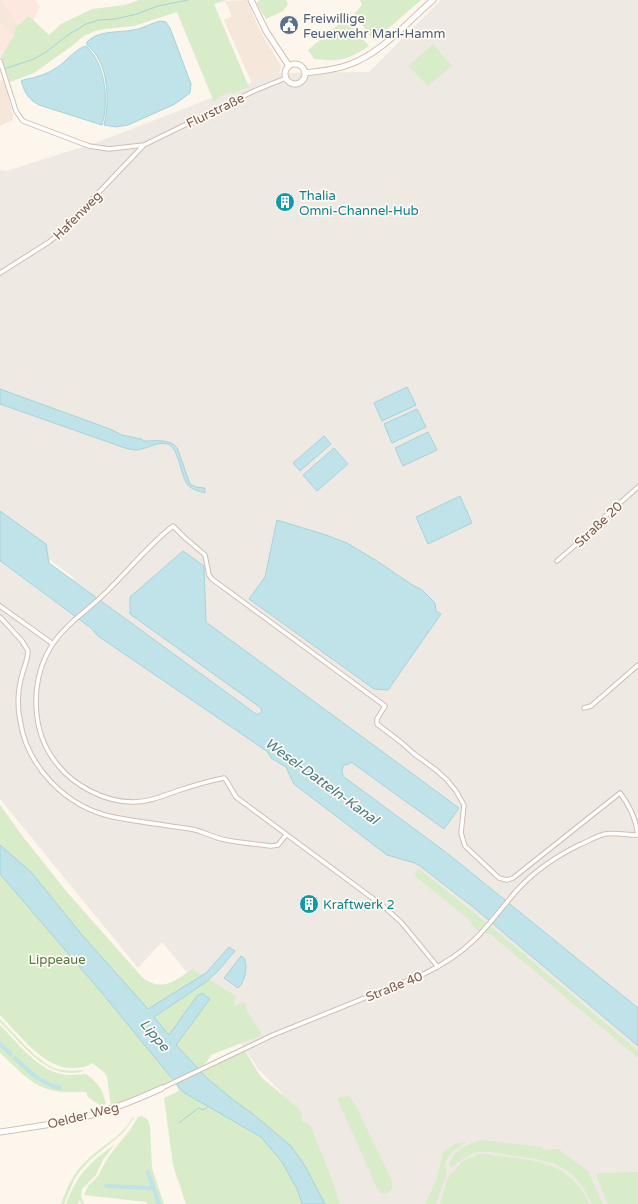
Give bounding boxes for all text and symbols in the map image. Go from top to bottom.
place label: Freiwillige Feuerwehr Marl-Hamm [303,11,445,42]
public building icon: Freiwillige Feuerwehr Marl-Hamm [278,14,300,36]
street label: Flurstraße [184,90,247,132]
street label: Hafenweg [50,188,105,243]
place label: Thalia Omni-Channel-Hub [299,188,419,219]
building icon: Thalia Omni-Channel-Hub [274,191,296,213]
street label: Straße 20 [571,498,626,551]
water label: Wesel-Datteln-Kanal [262,735,383,829]
building icon: Kraftwerk 2 [298,893,320,915]
place label: Kraftwerk 2 [323,897,395,913]
park label: Lippeaue [28,952,86,968]
street label: Straße 40 [364,968,425,1006]
water label: Lippe [136,1016,174,1056]
street label: Oelder Weg [46,1099,121,1133]

